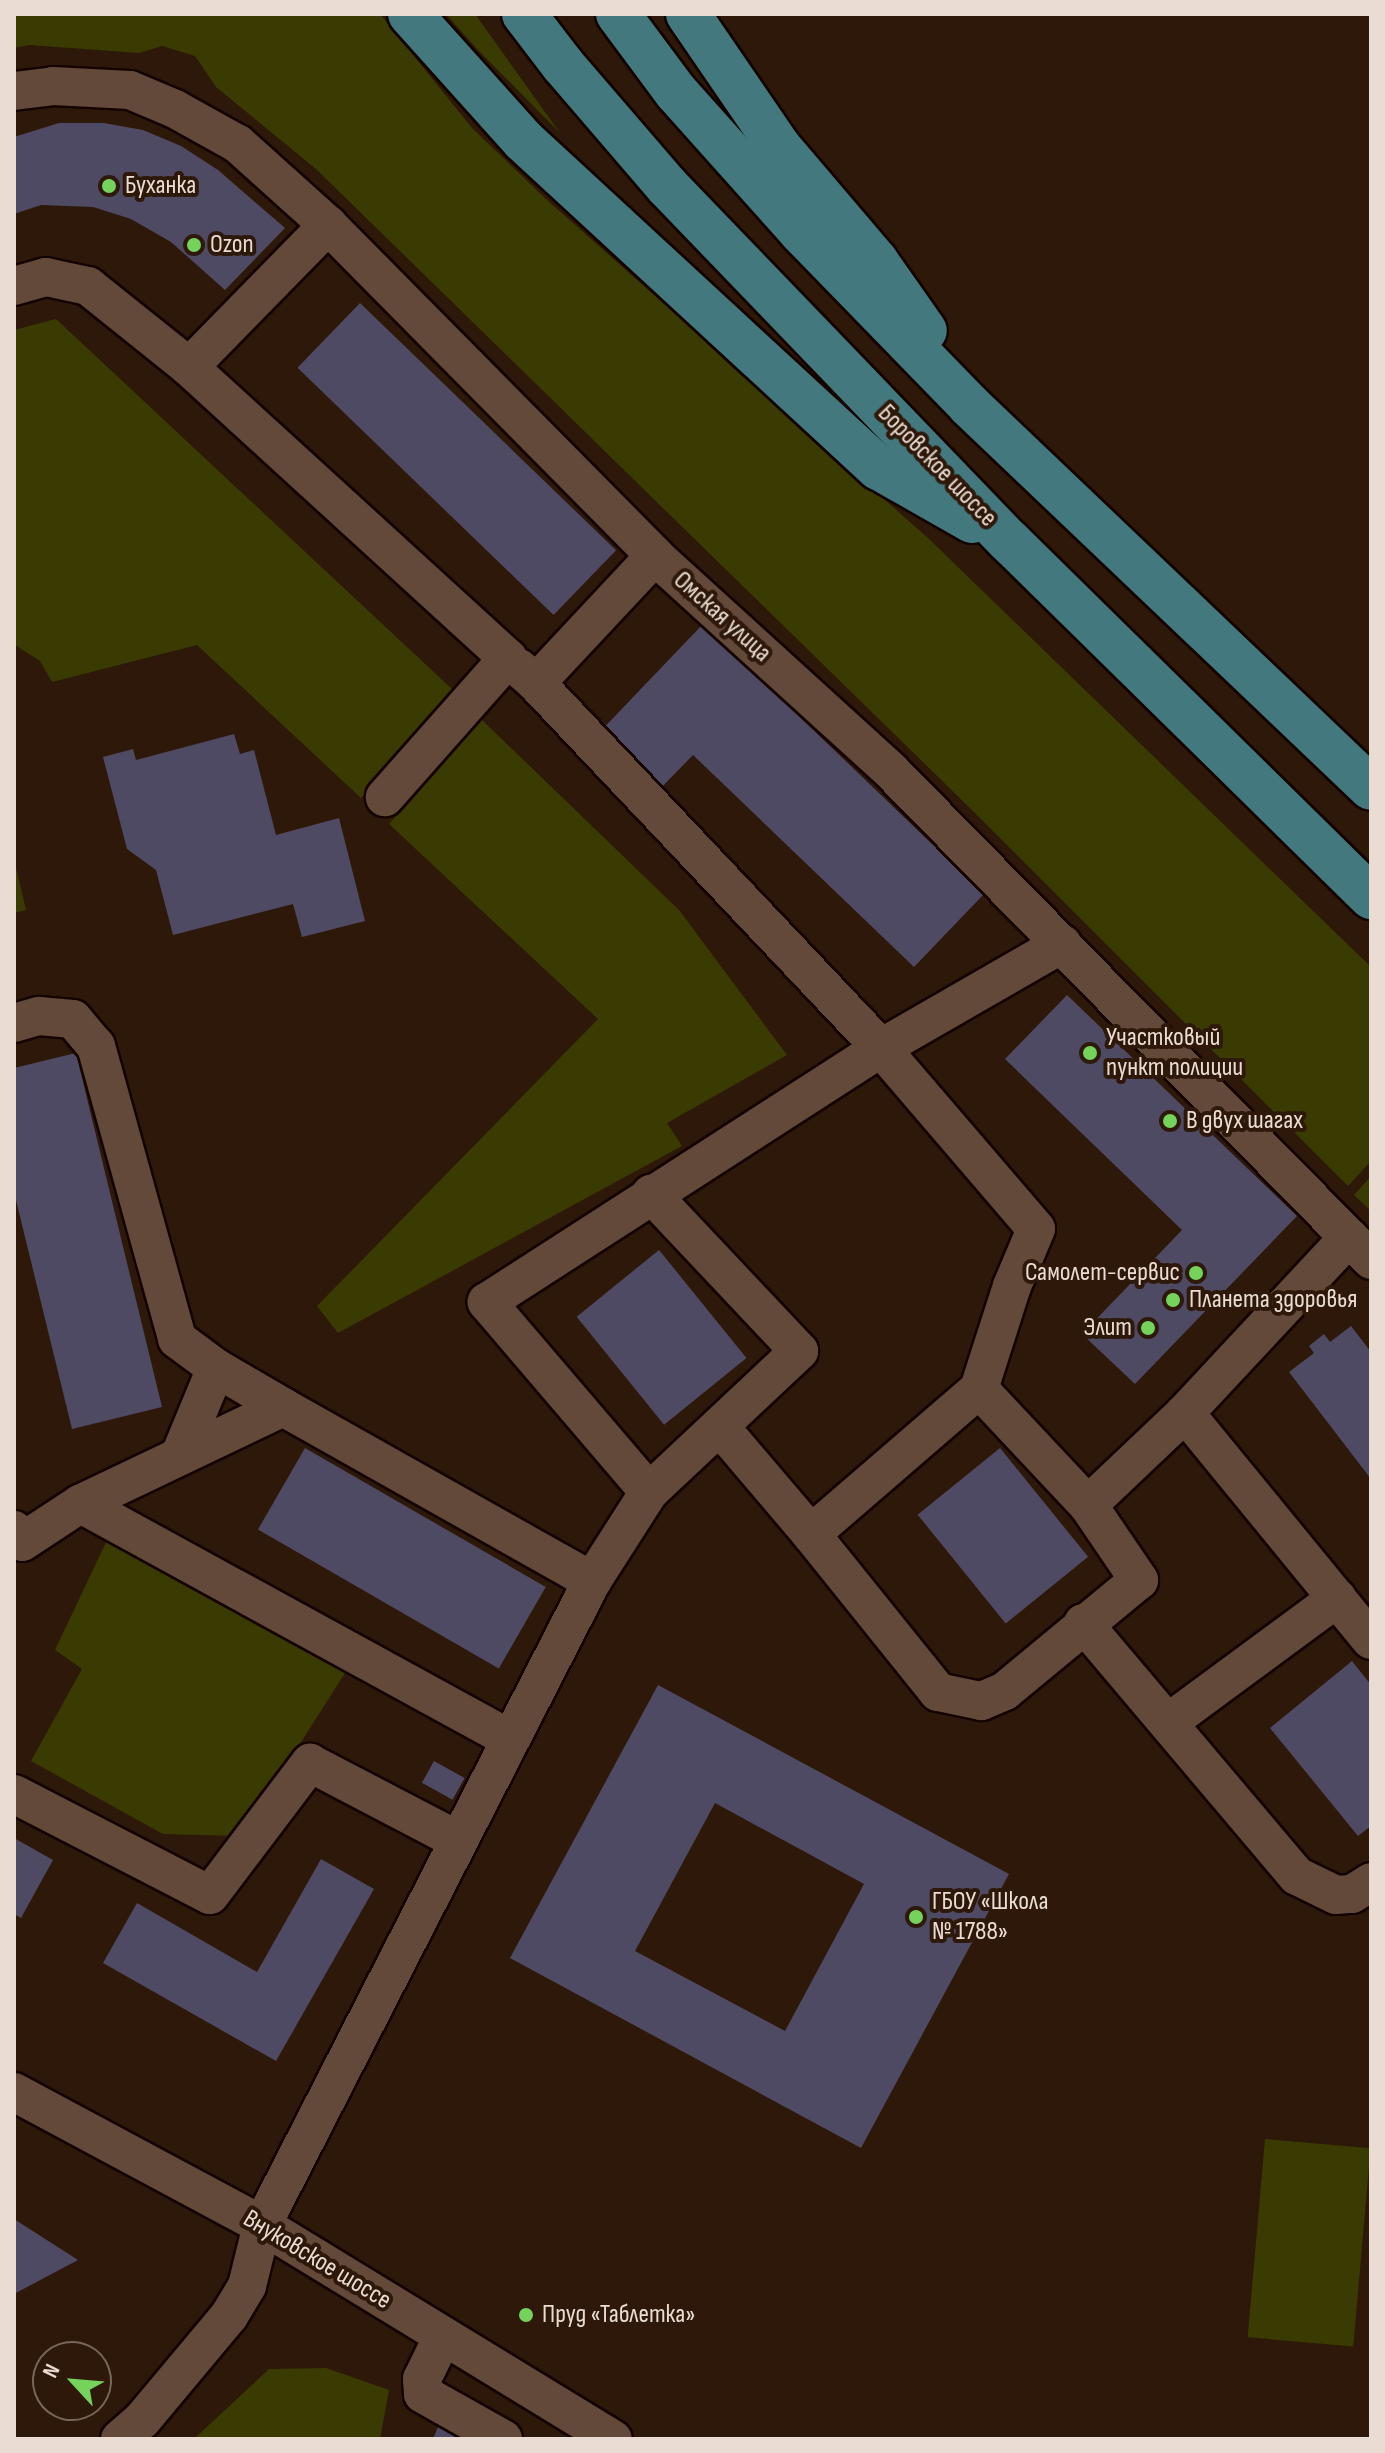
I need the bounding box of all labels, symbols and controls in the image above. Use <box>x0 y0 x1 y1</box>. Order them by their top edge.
place label: Буханка <box>125 170 196 202</box>
marker: Буханка <box>100 177 118 195</box>
place label: Ozon <box>210 229 254 261</box>
marker: Ozon <box>185 236 203 254</box>
street label: Боровское шоссе <box>871 398 1003 534</box>
street label: Омская улица <box>667 565 777 669</box>
place label: Участковый пункт полиции <box>1106 1022 1243 1084</box>
marker: Участковый пункт полиции <box>1081 1044 1099 1062</box>
place label: В двух шагах <box>1186 1105 1303 1137</box>
marker: В двух шагах <box>1161 1112 1179 1130</box>
place label: Самолет-сервис <box>1025 1257 1180 1289</box>
marker: Самолет-сервис <box>1187 1264 1205 1282</box>
place label: Планета здоровья <box>1189 1284 1357 1316</box>
marker: Планета здоровья <box>1164 1291 1182 1309</box>
place label: Элит <box>1083 1312 1132 1344</box>
marker: Элит <box>1139 1319 1157 1337</box>
place label: ГБОУ «Школа № 1788» <box>932 1886 1048 1948</box>
marker: ГБОУ «Школа № 1788» <box>907 1908 925 1926</box>
street label: Внуковское шоссе <box>237 2204 397 2316</box>
place label: Пруд «Таблетка» <box>542 2299 696 2331</box>
marker: Пруд «Таблетка» <box>517 2306 535 2324</box>
north arrow <box>32 2341 112 2421</box>
text: N <box>37 2360 66 2382</box>

